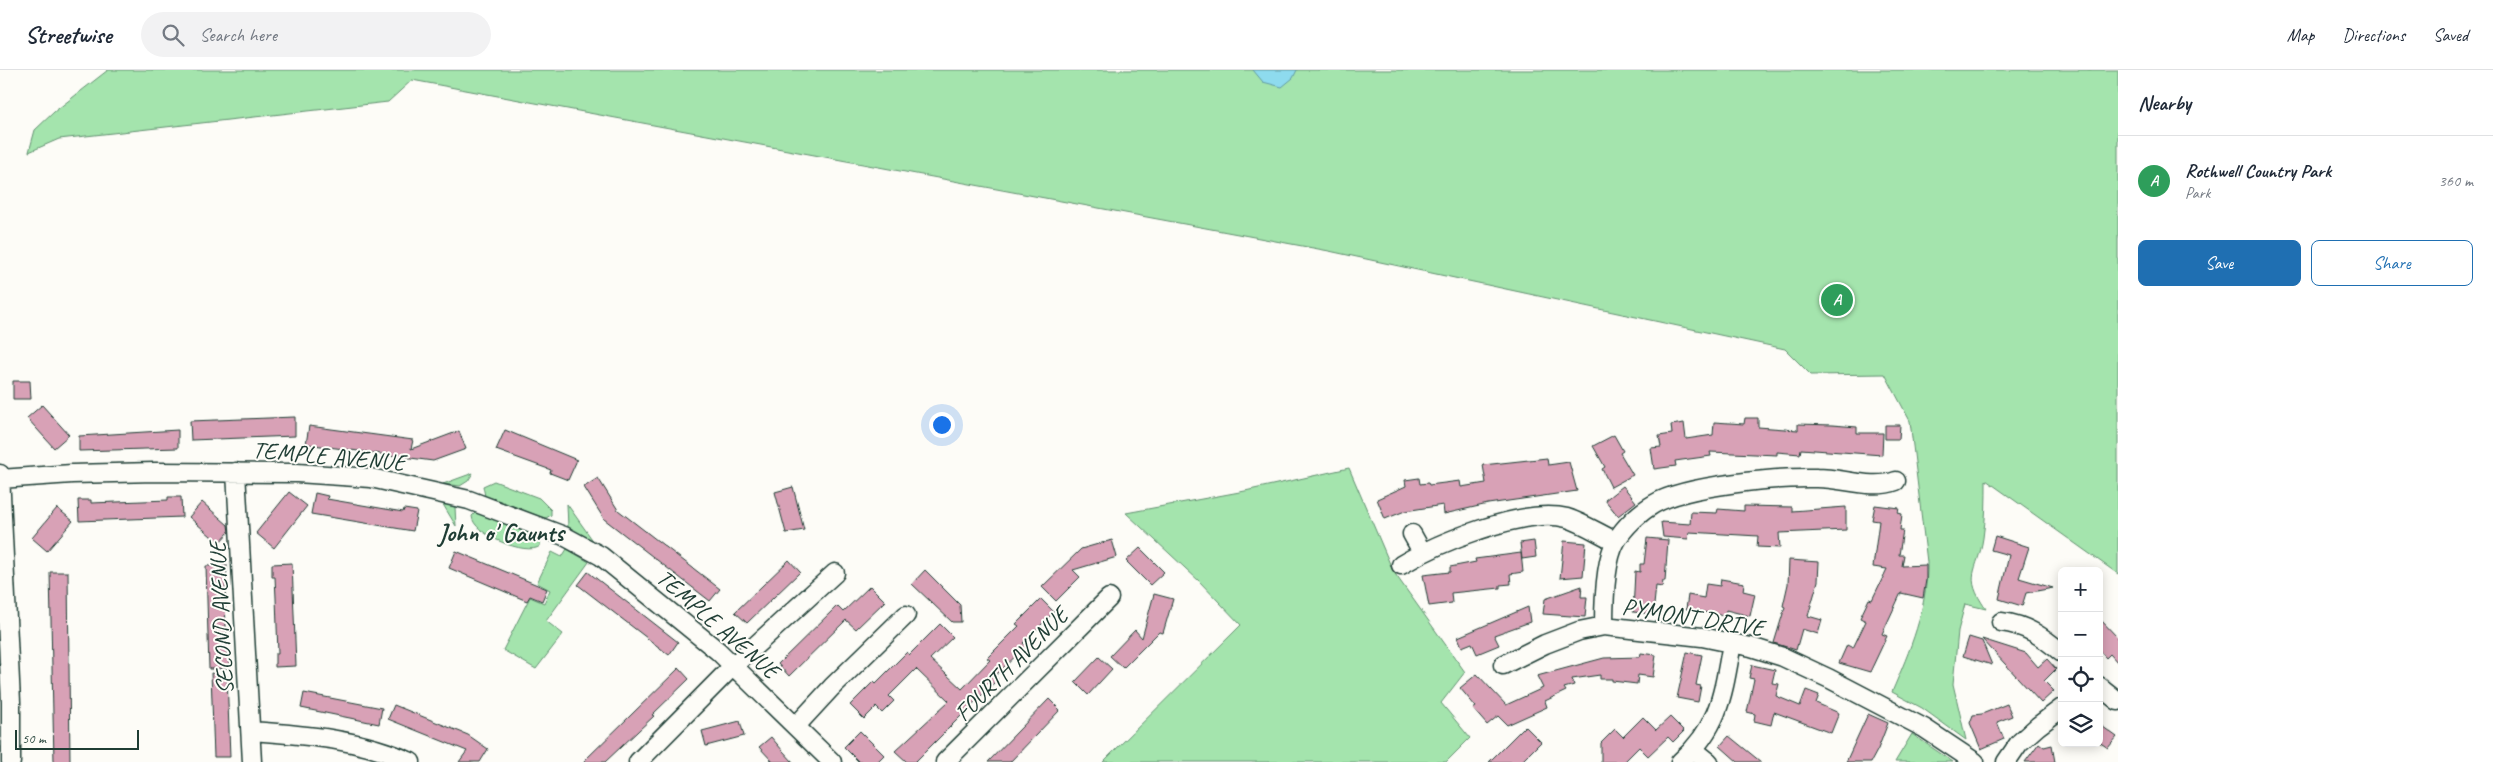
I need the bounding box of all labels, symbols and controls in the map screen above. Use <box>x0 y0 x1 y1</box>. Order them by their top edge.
search box <box>141 12 491 57</box>
text: Streetwise <box>25 20 111 50</box>
icon: search <box>159 21 187 49</box>
text: Search here <box>199 23 277 47</box>
text: Map <box>2287 24 2314 46</box>
text: Directions <box>2342 24 2405 46</box>
text: Saved <box>2433 24 2468 46</box>
text: Nearby <box>2138 90 2191 116</box>
text: Rothwell Country Park <box>2185 159 2331 183</box>
text: A <box>2150 171 2158 191</box>
text: 360 m <box>2439 171 2473 191</box>
text: Park <box>2185 183 2210 203</box>
button: Save <box>2138 240 2301 286</box>
button: Share <box>2311 240 2473 286</box>
pin: A <box>1821 281 1853 319</box>
your location <box>929 412 955 438</box>
street label: TEMPLE AVENUE <box>252 434 409 478</box>
district label: John o' Gaunts <box>436 517 566 549</box>
street label: SECOND AVENUE <box>202 538 240 695</box>
street label: TEMPLE AVENUE <box>650 563 788 687</box>
map controls <box>2058 567 2103 747</box>
button: + <box>2058 567 2103 612</box>
street label: PYMONT DRIVE <box>1620 591 1769 643</box>
street label: FOURTH AVENUE <box>948 599 1076 727</box>
button: − <box>2058 612 2103 657</box>
button: locate <box>2058 657 2103 702</box>
button: layers <box>2058 702 2103 747</box>
scale bar <box>15 727 139 750</box>
text: 50 m <box>22 730 46 747</box>

